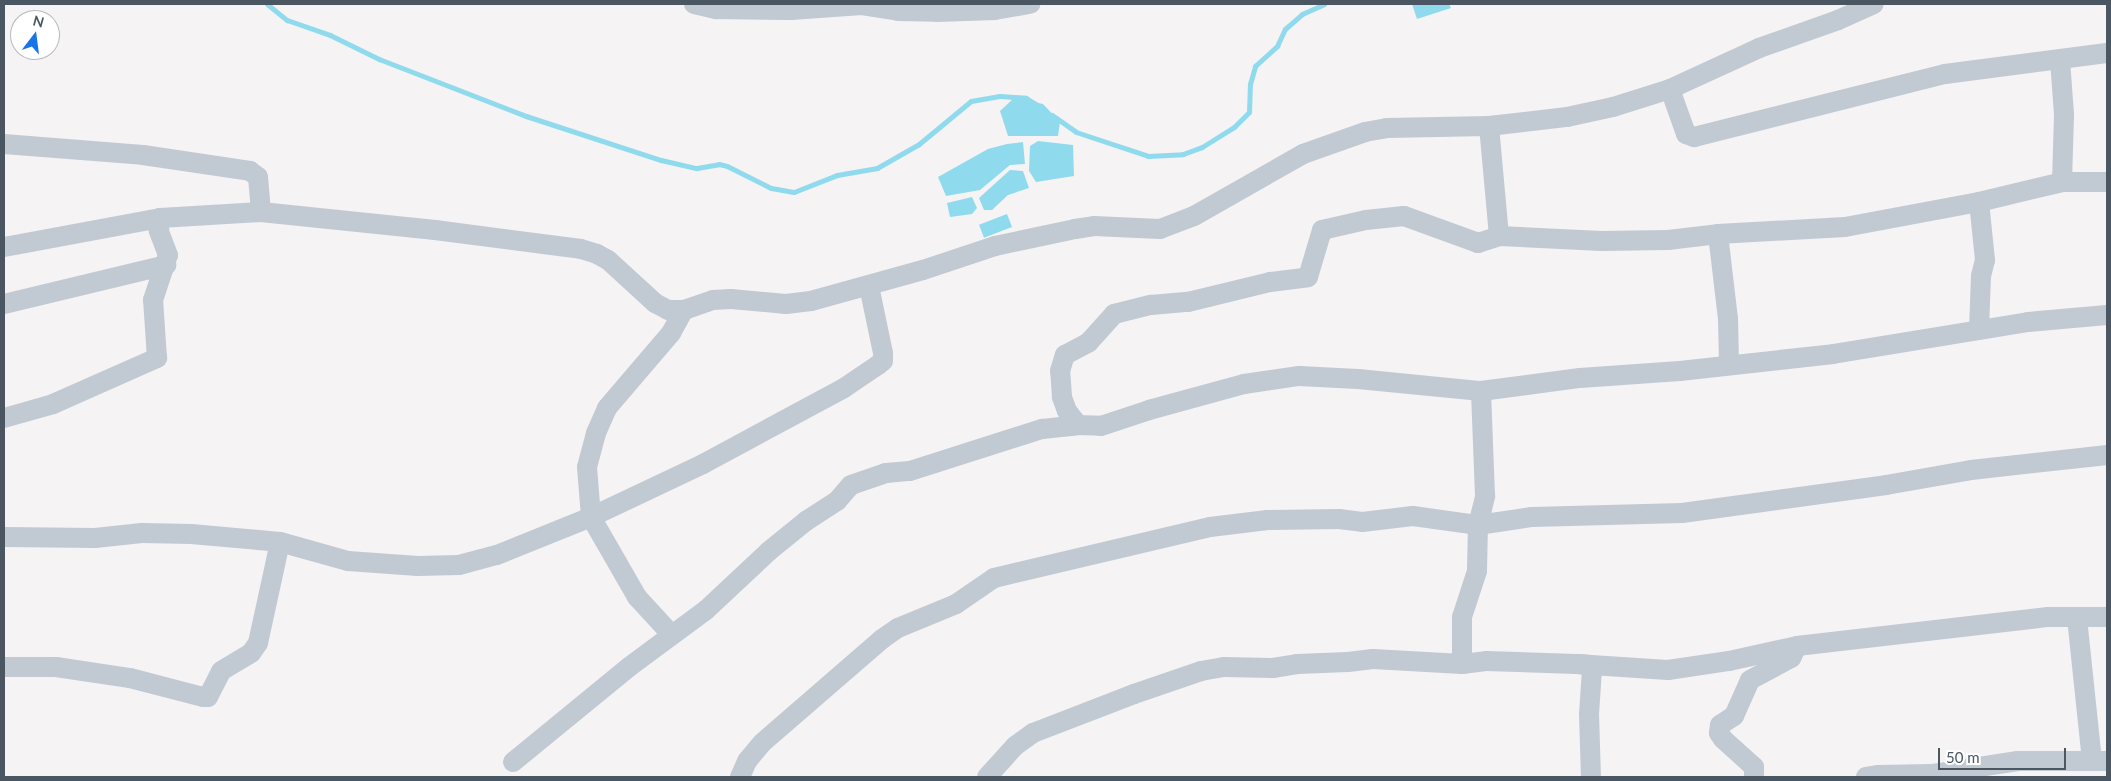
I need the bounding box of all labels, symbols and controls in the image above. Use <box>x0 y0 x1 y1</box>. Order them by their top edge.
north arrow <box>10 10 60 60</box>
text: N <box>31 11 46 31</box>
scale bar <box>1941 738 2068 770</box>
text: 50 m <box>1946 748 1980 766</box>

